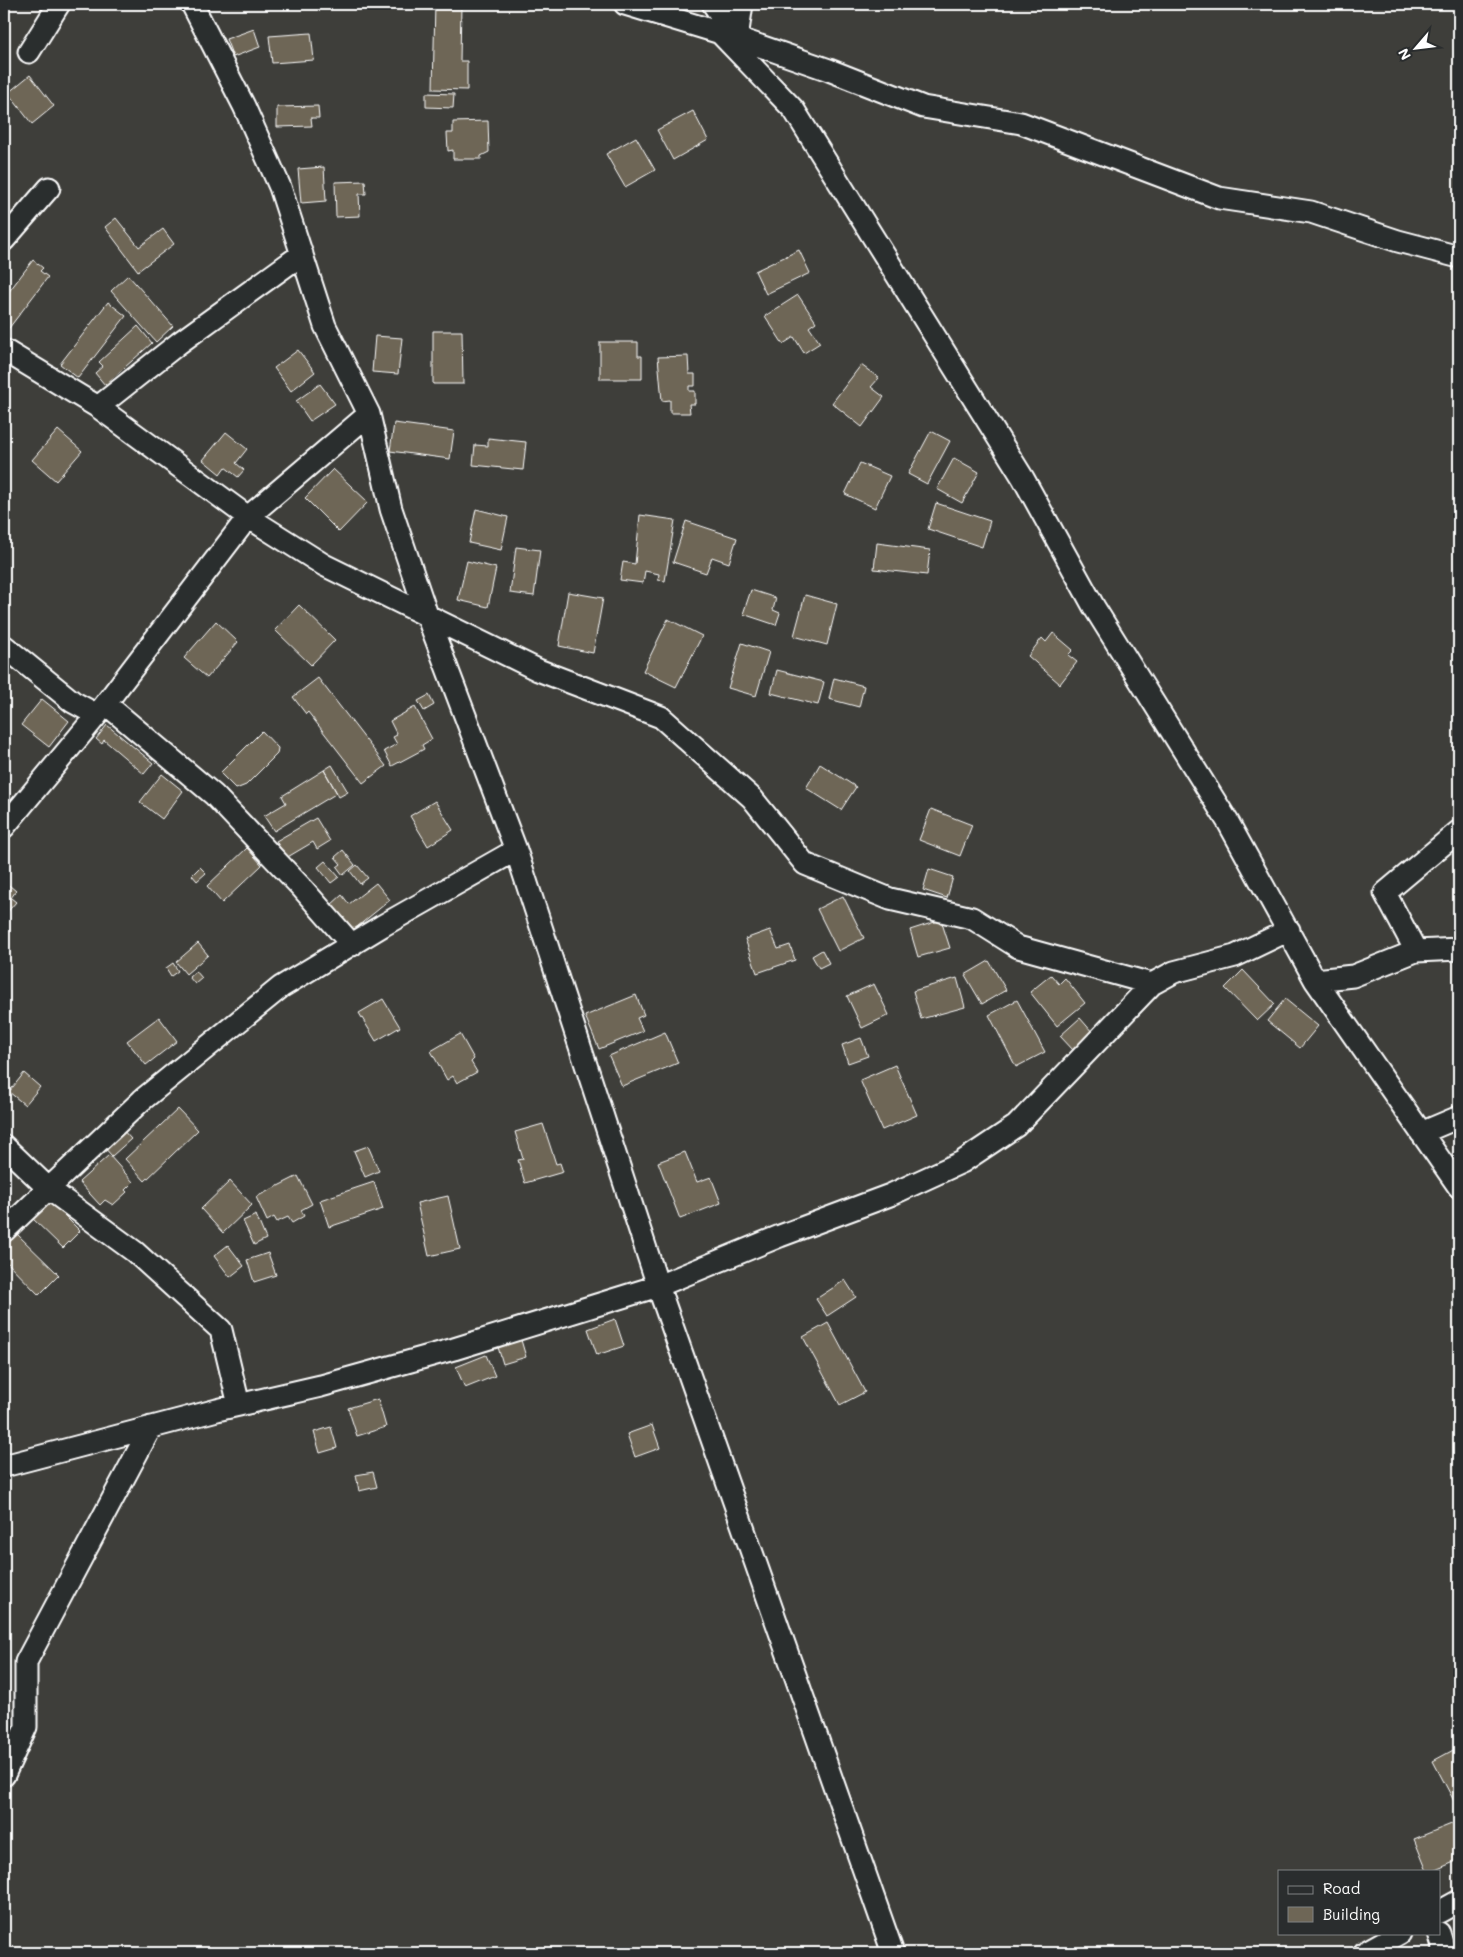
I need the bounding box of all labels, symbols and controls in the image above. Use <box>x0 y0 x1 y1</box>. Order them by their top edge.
north arrow <box>1390 22 1440 72</box>
text: N <box>1393 45 1415 63</box>
legend <box>1278 1870 1440 1934</box>
text: Road <box>1323 1878 1360 1898</box>
text: Building <box>1323 1904 1380 1924</box>

